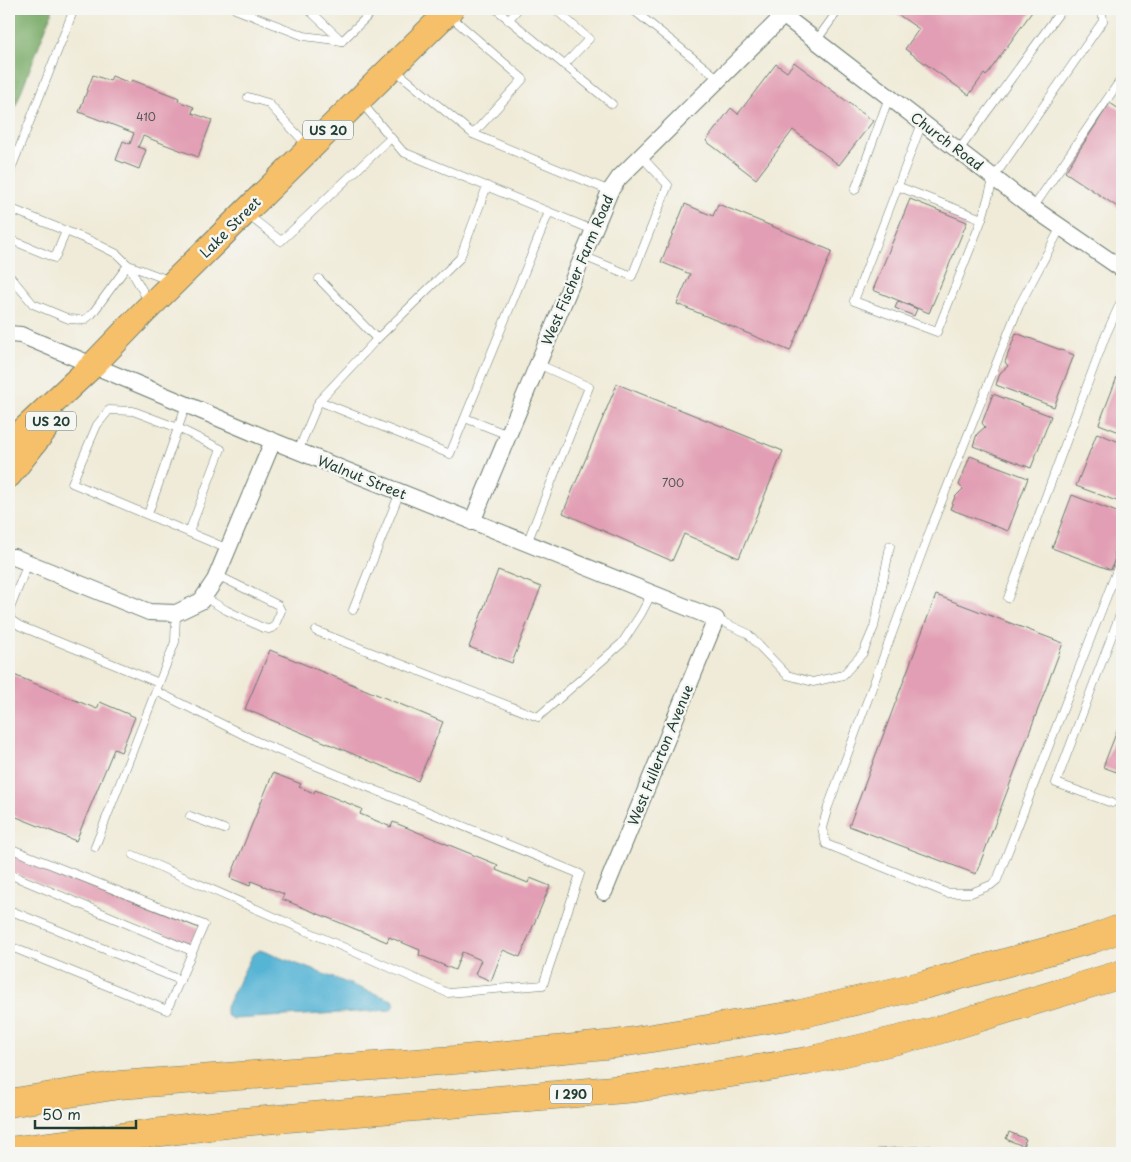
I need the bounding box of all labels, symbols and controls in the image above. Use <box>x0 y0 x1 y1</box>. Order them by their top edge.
street label: Church Road <box>906 107 988 175</box>
house number: 410 <box>136 108 156 125</box>
road number: US 20 <box>303 120 353 140</box>
street label: Lake Street <box>195 191 266 262</box>
street label: West Fischer Farm Road <box>536 191 618 349</box>
road number: US 20 <box>26 412 76 431</box>
street label: Walnut Street <box>314 450 410 505</box>
house number: 700 <box>662 474 684 491</box>
street label: West Fullerton Avenue <box>622 681 698 829</box>
road number: I 290 <box>550 1084 592 1104</box>
scale bar <box>35 1097 136 1129</box>
text: 50 m <box>42 1102 81 1125</box>

